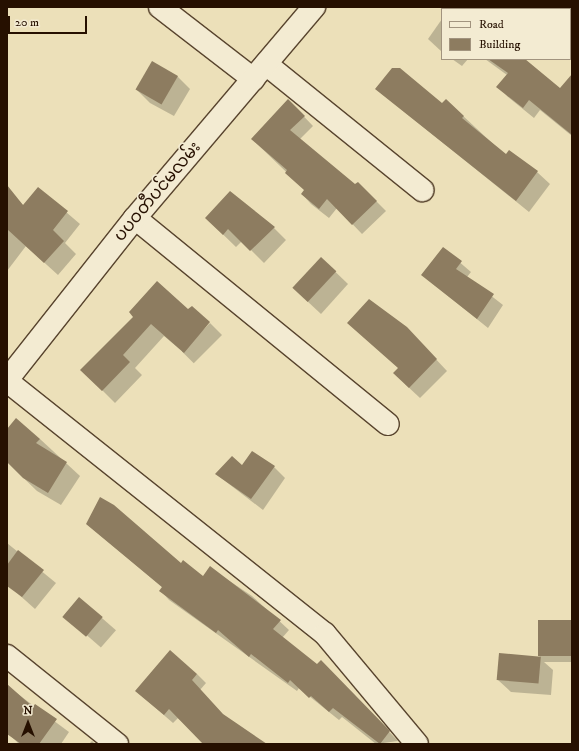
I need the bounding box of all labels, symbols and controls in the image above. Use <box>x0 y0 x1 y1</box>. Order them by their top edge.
scale bar <box>10 8 89 34</box>
legend <box>441 8 571 60</box>
text: 20 m <box>15 15 39 30</box>
text: Road <box>479 17 504 32</box>
text: Building <box>479 37 520 52</box>
street label: ပပဝတီပင်မလမ်း <box>110 138 206 246</box>
north arrow <box>8 703 48 743</box>
text: N <box>23 704 33 718</box>

